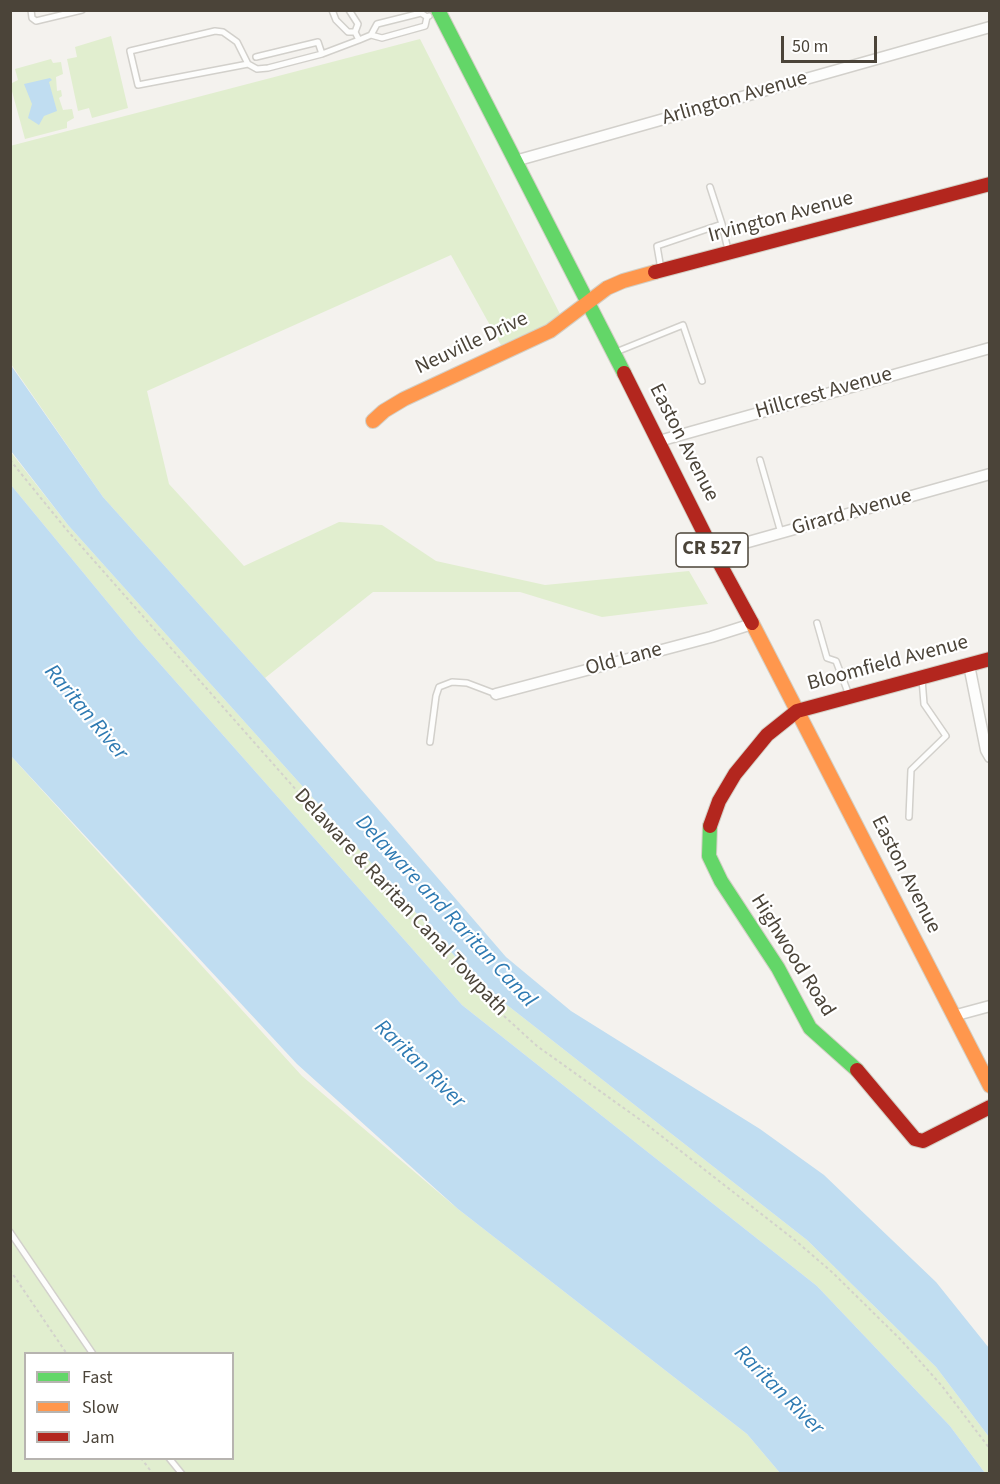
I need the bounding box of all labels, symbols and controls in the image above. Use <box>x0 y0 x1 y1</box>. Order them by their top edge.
scale bar <box>784 24 880 62</box>
text: 50 m <box>792 34 828 59</box>
street label: Arlington Avenue <box>659 66 811 132</box>
street label: Irvington Avenue <box>706 187 856 249</box>
street label: Neuville Drive <box>412 307 532 381</box>
street label: Hillcrest Avenue <box>753 362 895 426</box>
street label: Easton Avenue <box>643 380 723 506</box>
street label: Girard Avenue <box>789 484 915 542</box>
road number: CR 527 <box>676 533 748 567</box>
street label: Bloomfield Avenue <box>805 630 971 698</box>
street label: Old Lane <box>583 638 665 682</box>
water label: Raritan River <box>37 660 133 766</box>
street label: Delaware & Raritan Canal Towpath <box>288 784 512 1022</box>
water label: Delaware and Raritan Canal <box>349 810 541 1014</box>
street label: Easton Avenue <box>865 812 945 938</box>
street label: Highwood Road <box>744 890 840 1022</box>
water label: Raritan River <box>368 1015 470 1115</box>
water label: Raritan River <box>728 1341 828 1441</box>
legend <box>24 1352 234 1460</box>
text: Fast <box>82 1365 113 1390</box>
text: Slow <box>82 1395 119 1420</box>
text: Jam <box>82 1425 115 1450</box>

